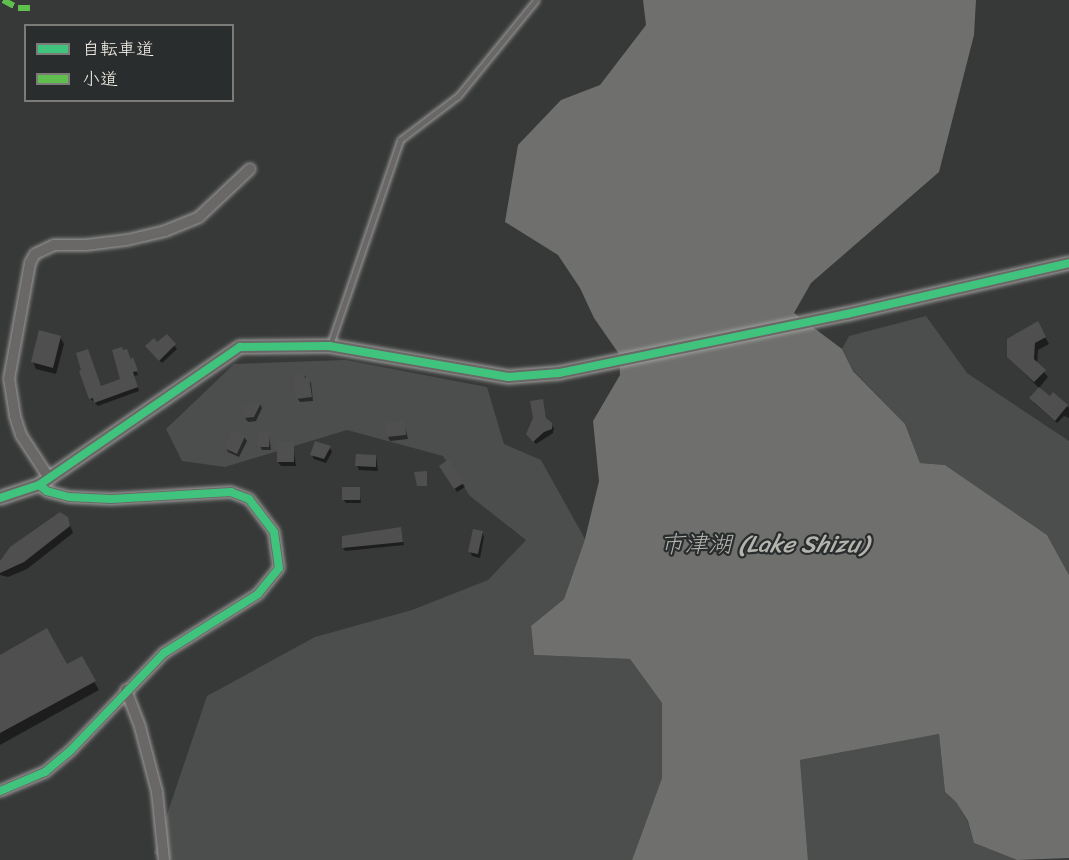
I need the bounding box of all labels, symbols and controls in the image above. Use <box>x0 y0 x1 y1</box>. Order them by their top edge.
legend <box>24 24 234 102</box>
text: 自転車道 <box>82 33 154 65</box>
text: 小道 <box>82 63 118 95</box>
water label: 市津湖 (Lake Shizu) <box>660 531 868 559</box>

